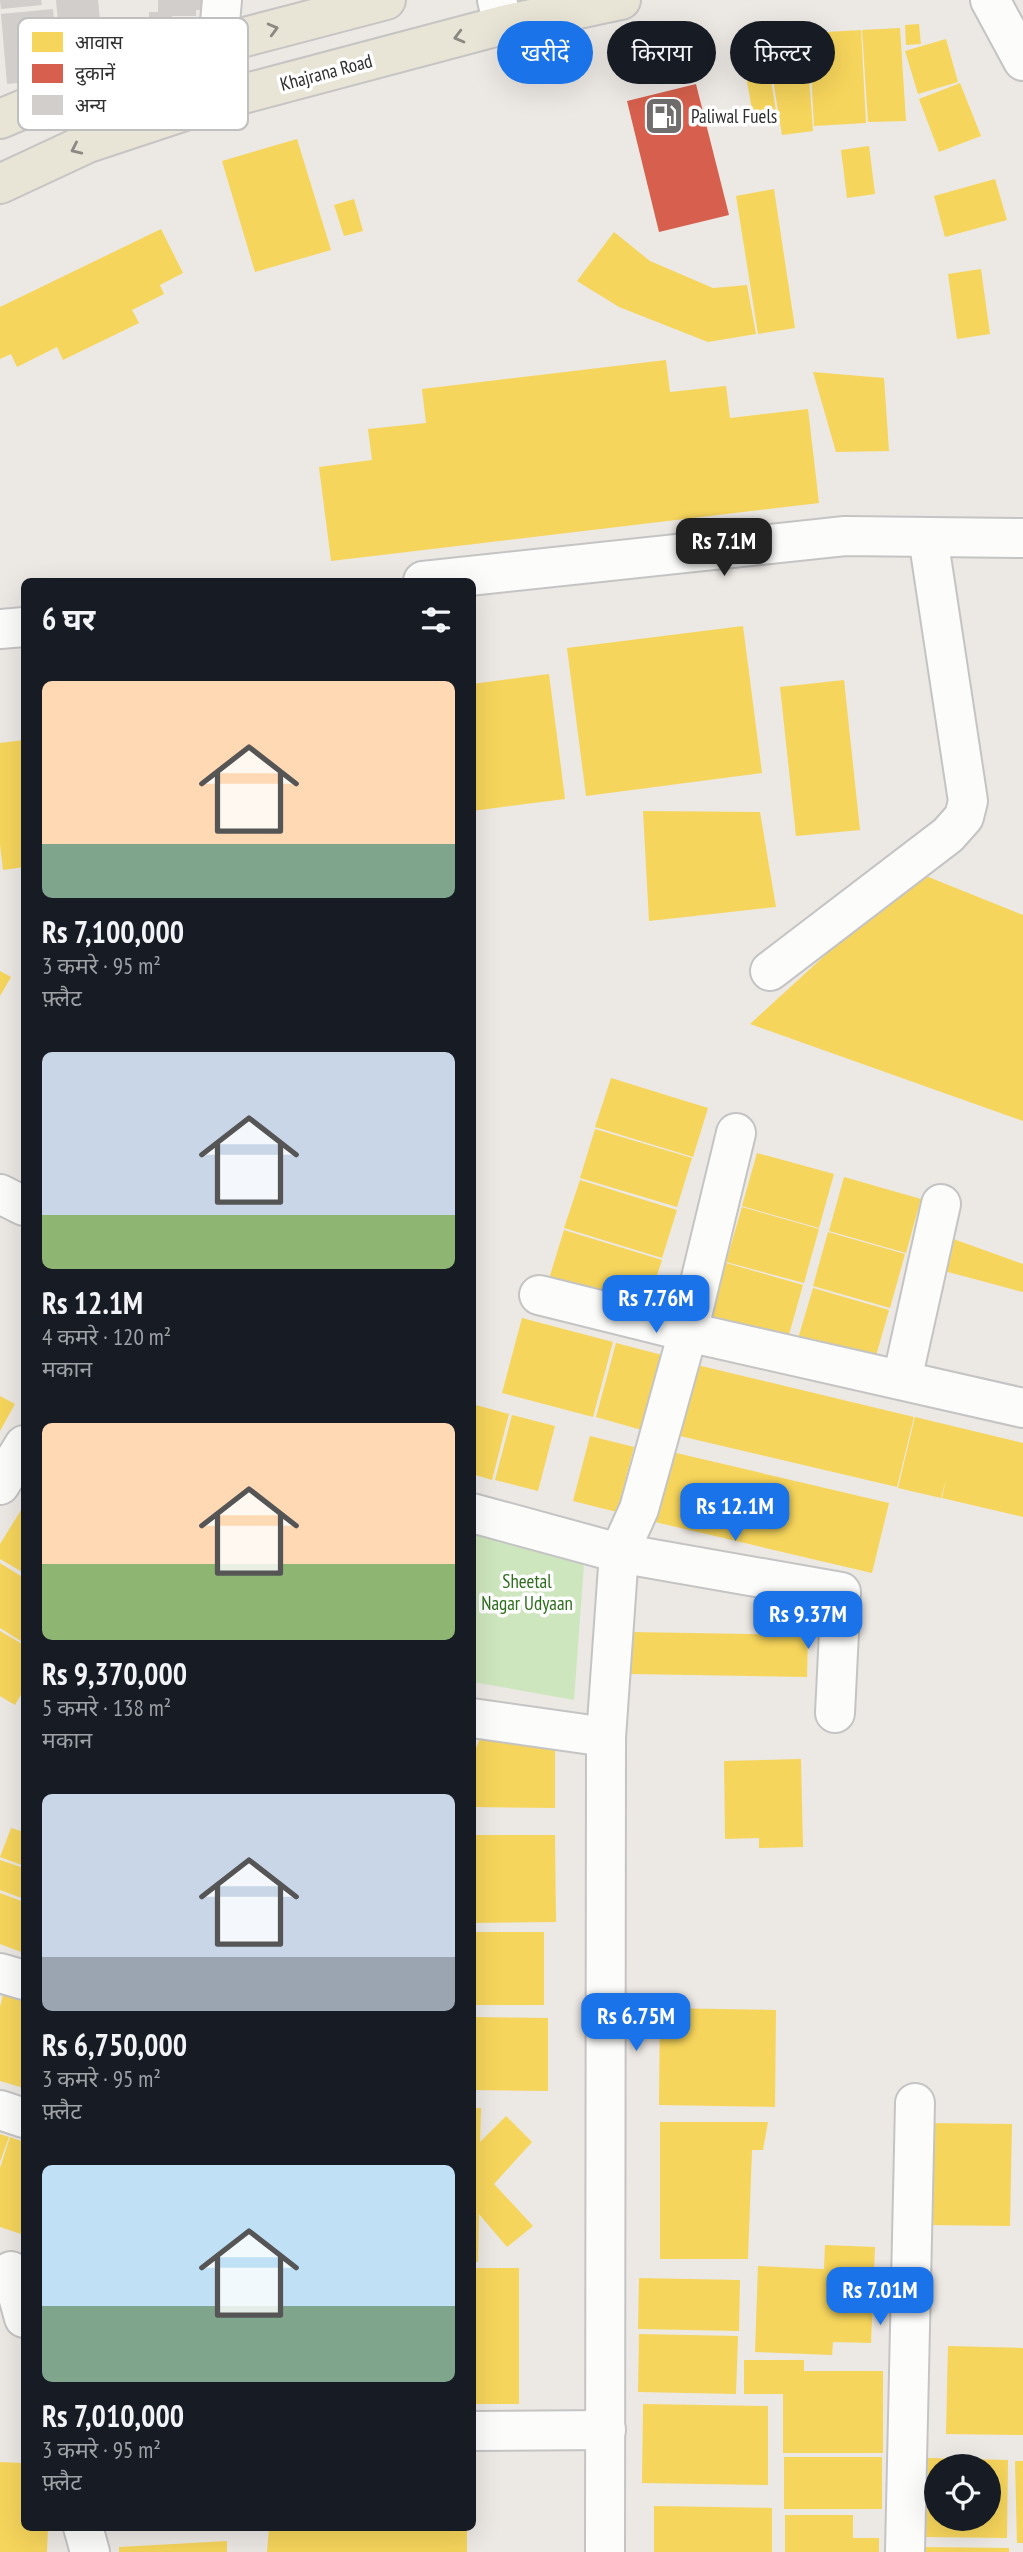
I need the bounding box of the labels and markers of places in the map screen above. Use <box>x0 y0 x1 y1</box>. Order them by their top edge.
fuel station icon: Paliwal Fuels <box>643 95 685 137</box>
place label: Paliwal Fuels <box>691 104 777 128</box>
pin: Rs 7.1M <box>659 518 789 578</box>
pin: Rs 7.76M <box>584 1276 728 1335</box>
pin: Rs 12.1M <box>663 1484 807 1543</box>
pin: Rs 9.37M <box>736 1592 880 1651</box>
pin: Rs 6.75M <box>564 1994 708 2053</box>
pin: Rs 7.01M <box>808 2268 952 2327</box>

